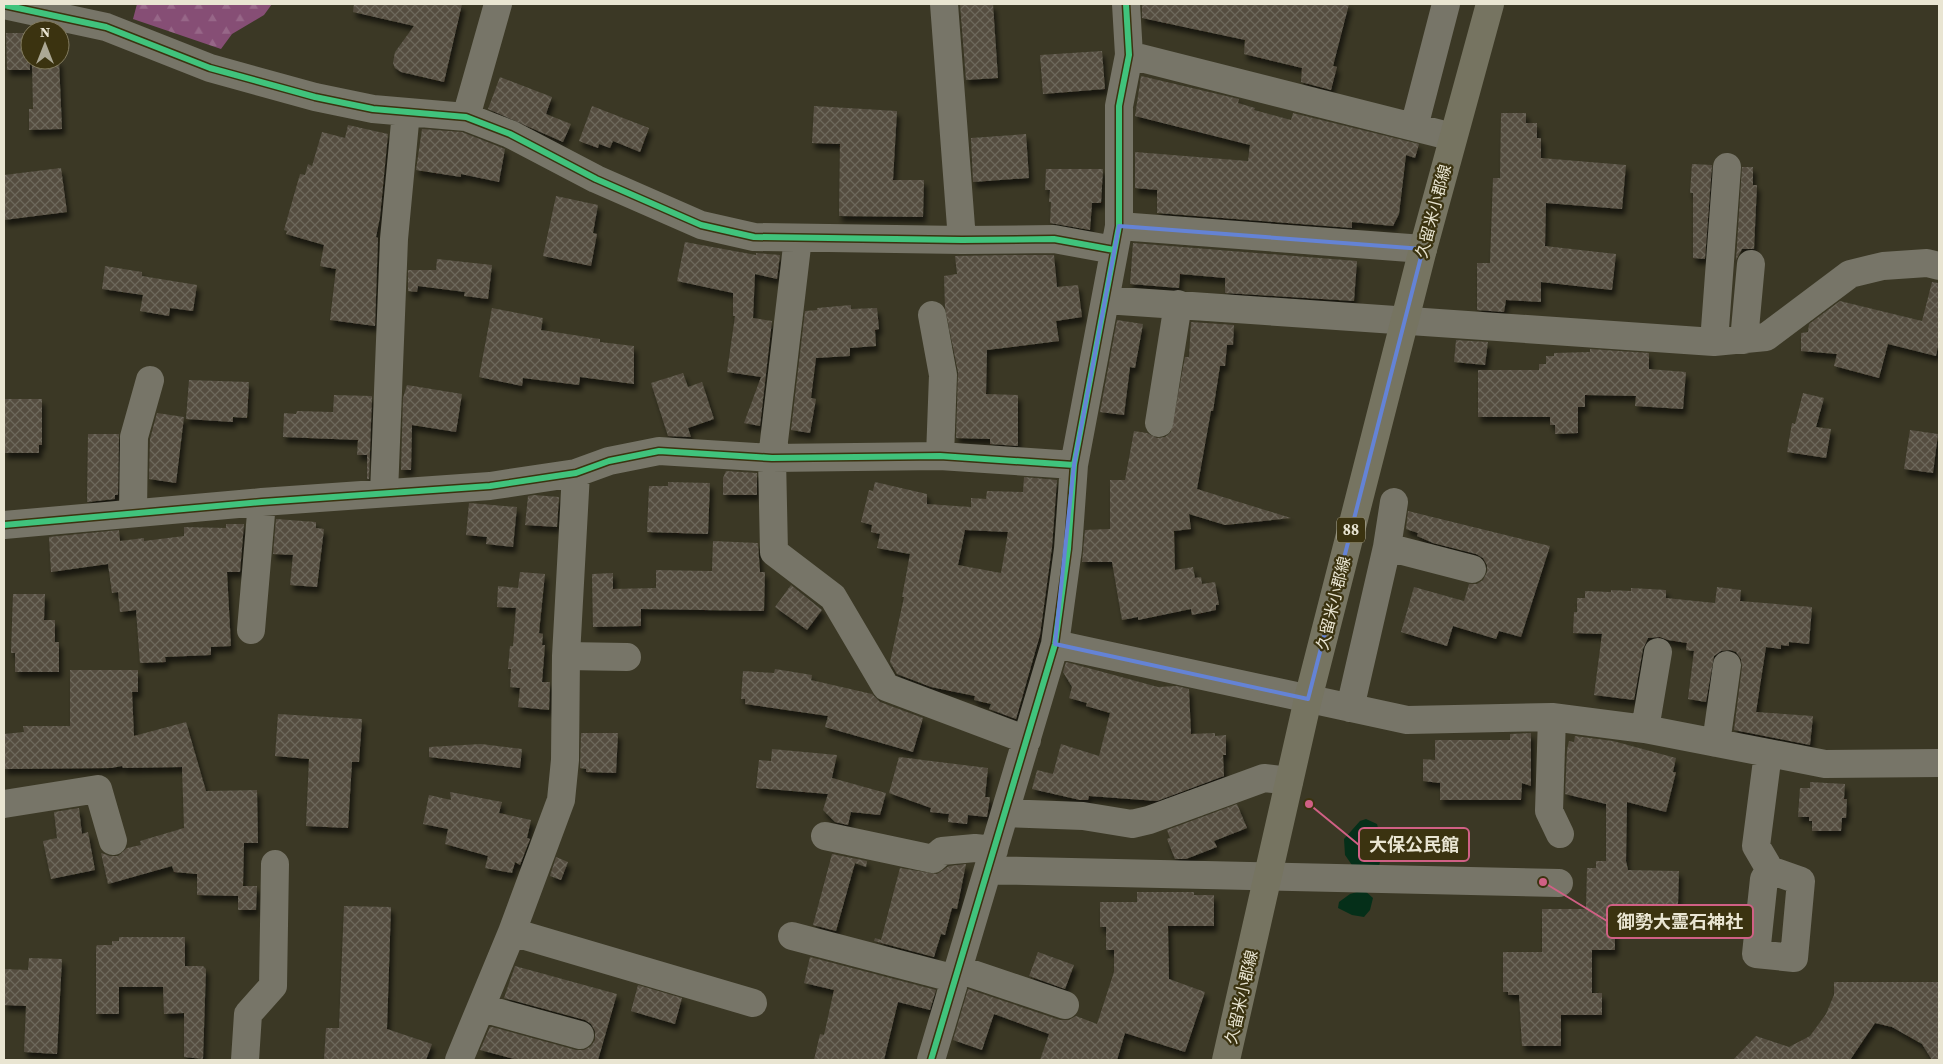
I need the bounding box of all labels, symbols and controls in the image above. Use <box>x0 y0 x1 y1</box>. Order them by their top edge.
north arrow <box>20 20 70 70</box>
text: N <box>40 22 50 42</box>
street label: 久留米小郡線 <box>1410 162 1456 260</box>
road number: 88 <box>1337 518 1365 542</box>
street label: 久留米小郡線 <box>1311 554 1355 652</box>
callout: 大保公民館 <box>1359 828 1469 861</box>
text: 大保公民館 <box>1369 832 1459 857</box>
callout: 御勢大霊石神社 <box>1607 905 1753 938</box>
text: 御勢大霊石神社 <box>1616 909 1743 934</box>
street label: 久留米小郡線 <box>1219 948 1263 1046</box>

